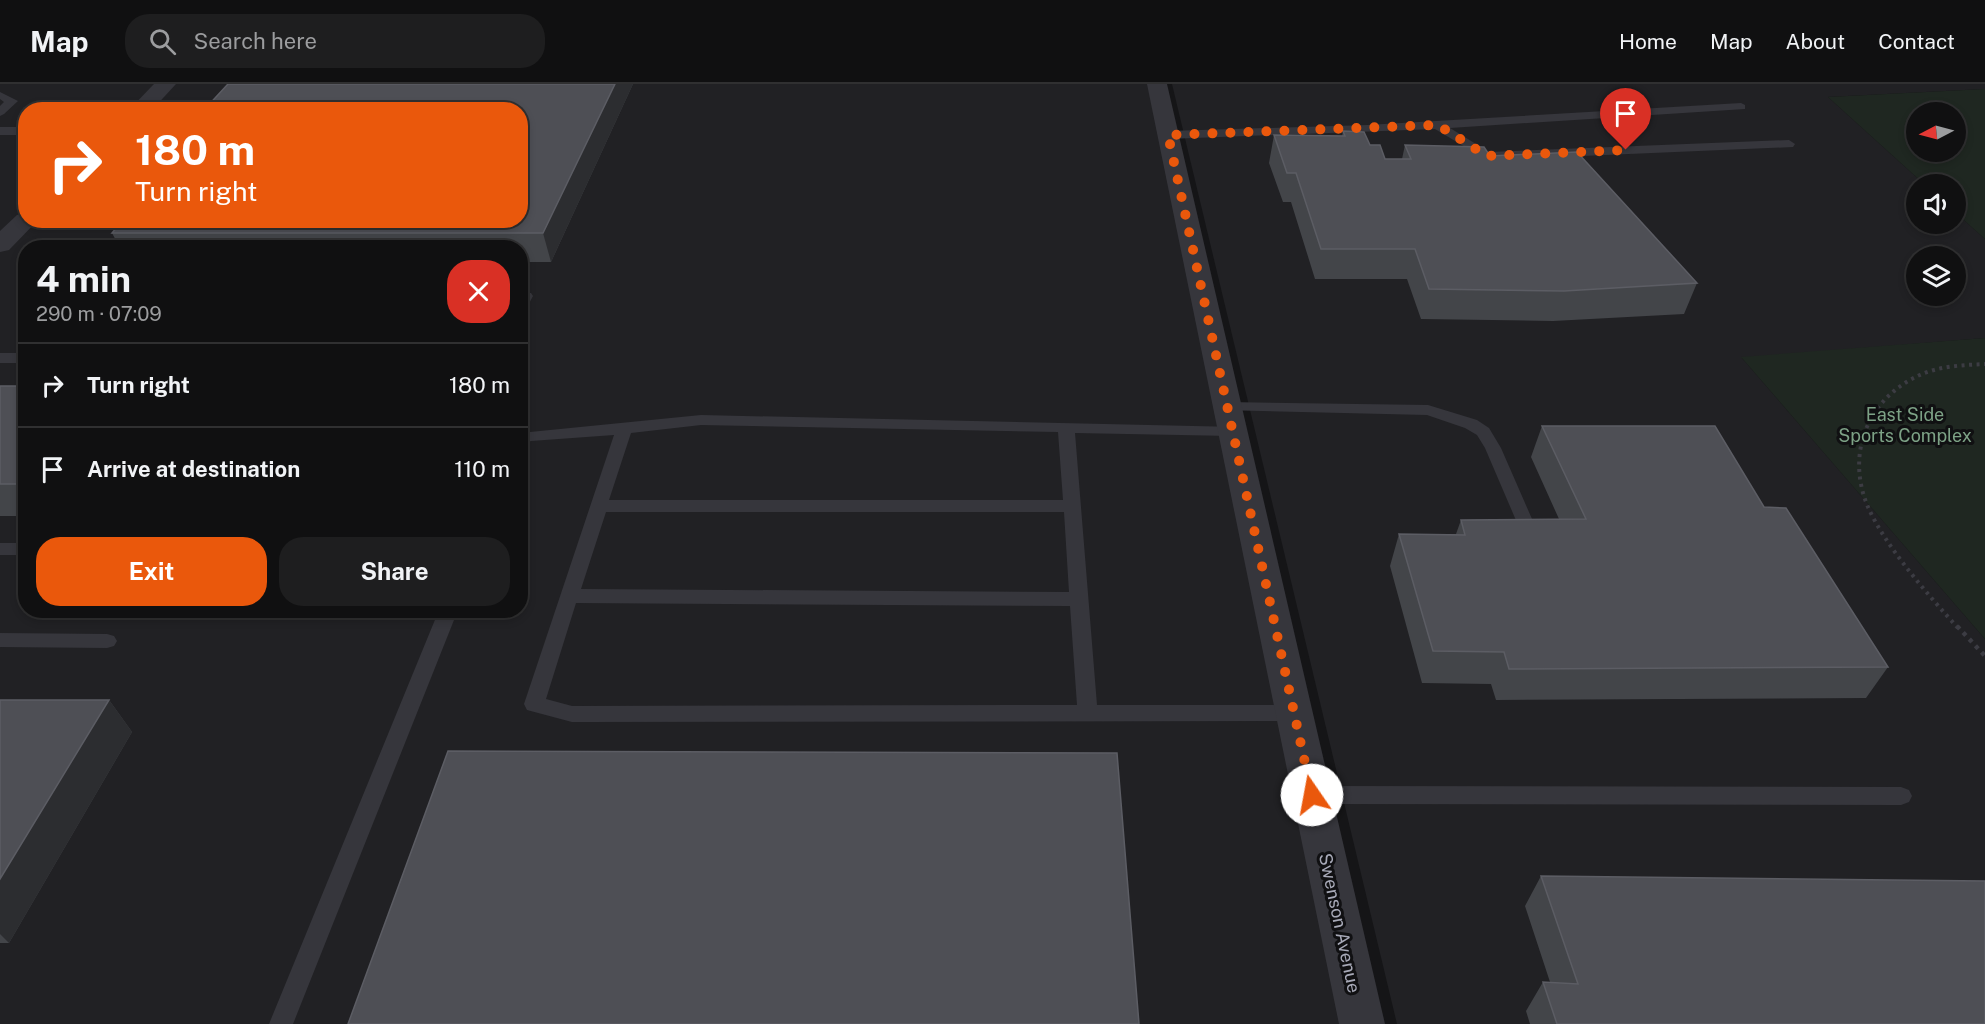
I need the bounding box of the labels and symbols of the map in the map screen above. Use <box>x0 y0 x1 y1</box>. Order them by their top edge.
pin <box>1600 88 1651 150</box>
north arrow <box>1906 102 1966 162</box>
park label: East Side Sports Complex <box>1838 404 1972 446</box>
position arrow <box>1280 763 1344 827</box>
street label: Swenson Avenue <box>1315 851 1365 995</box>

